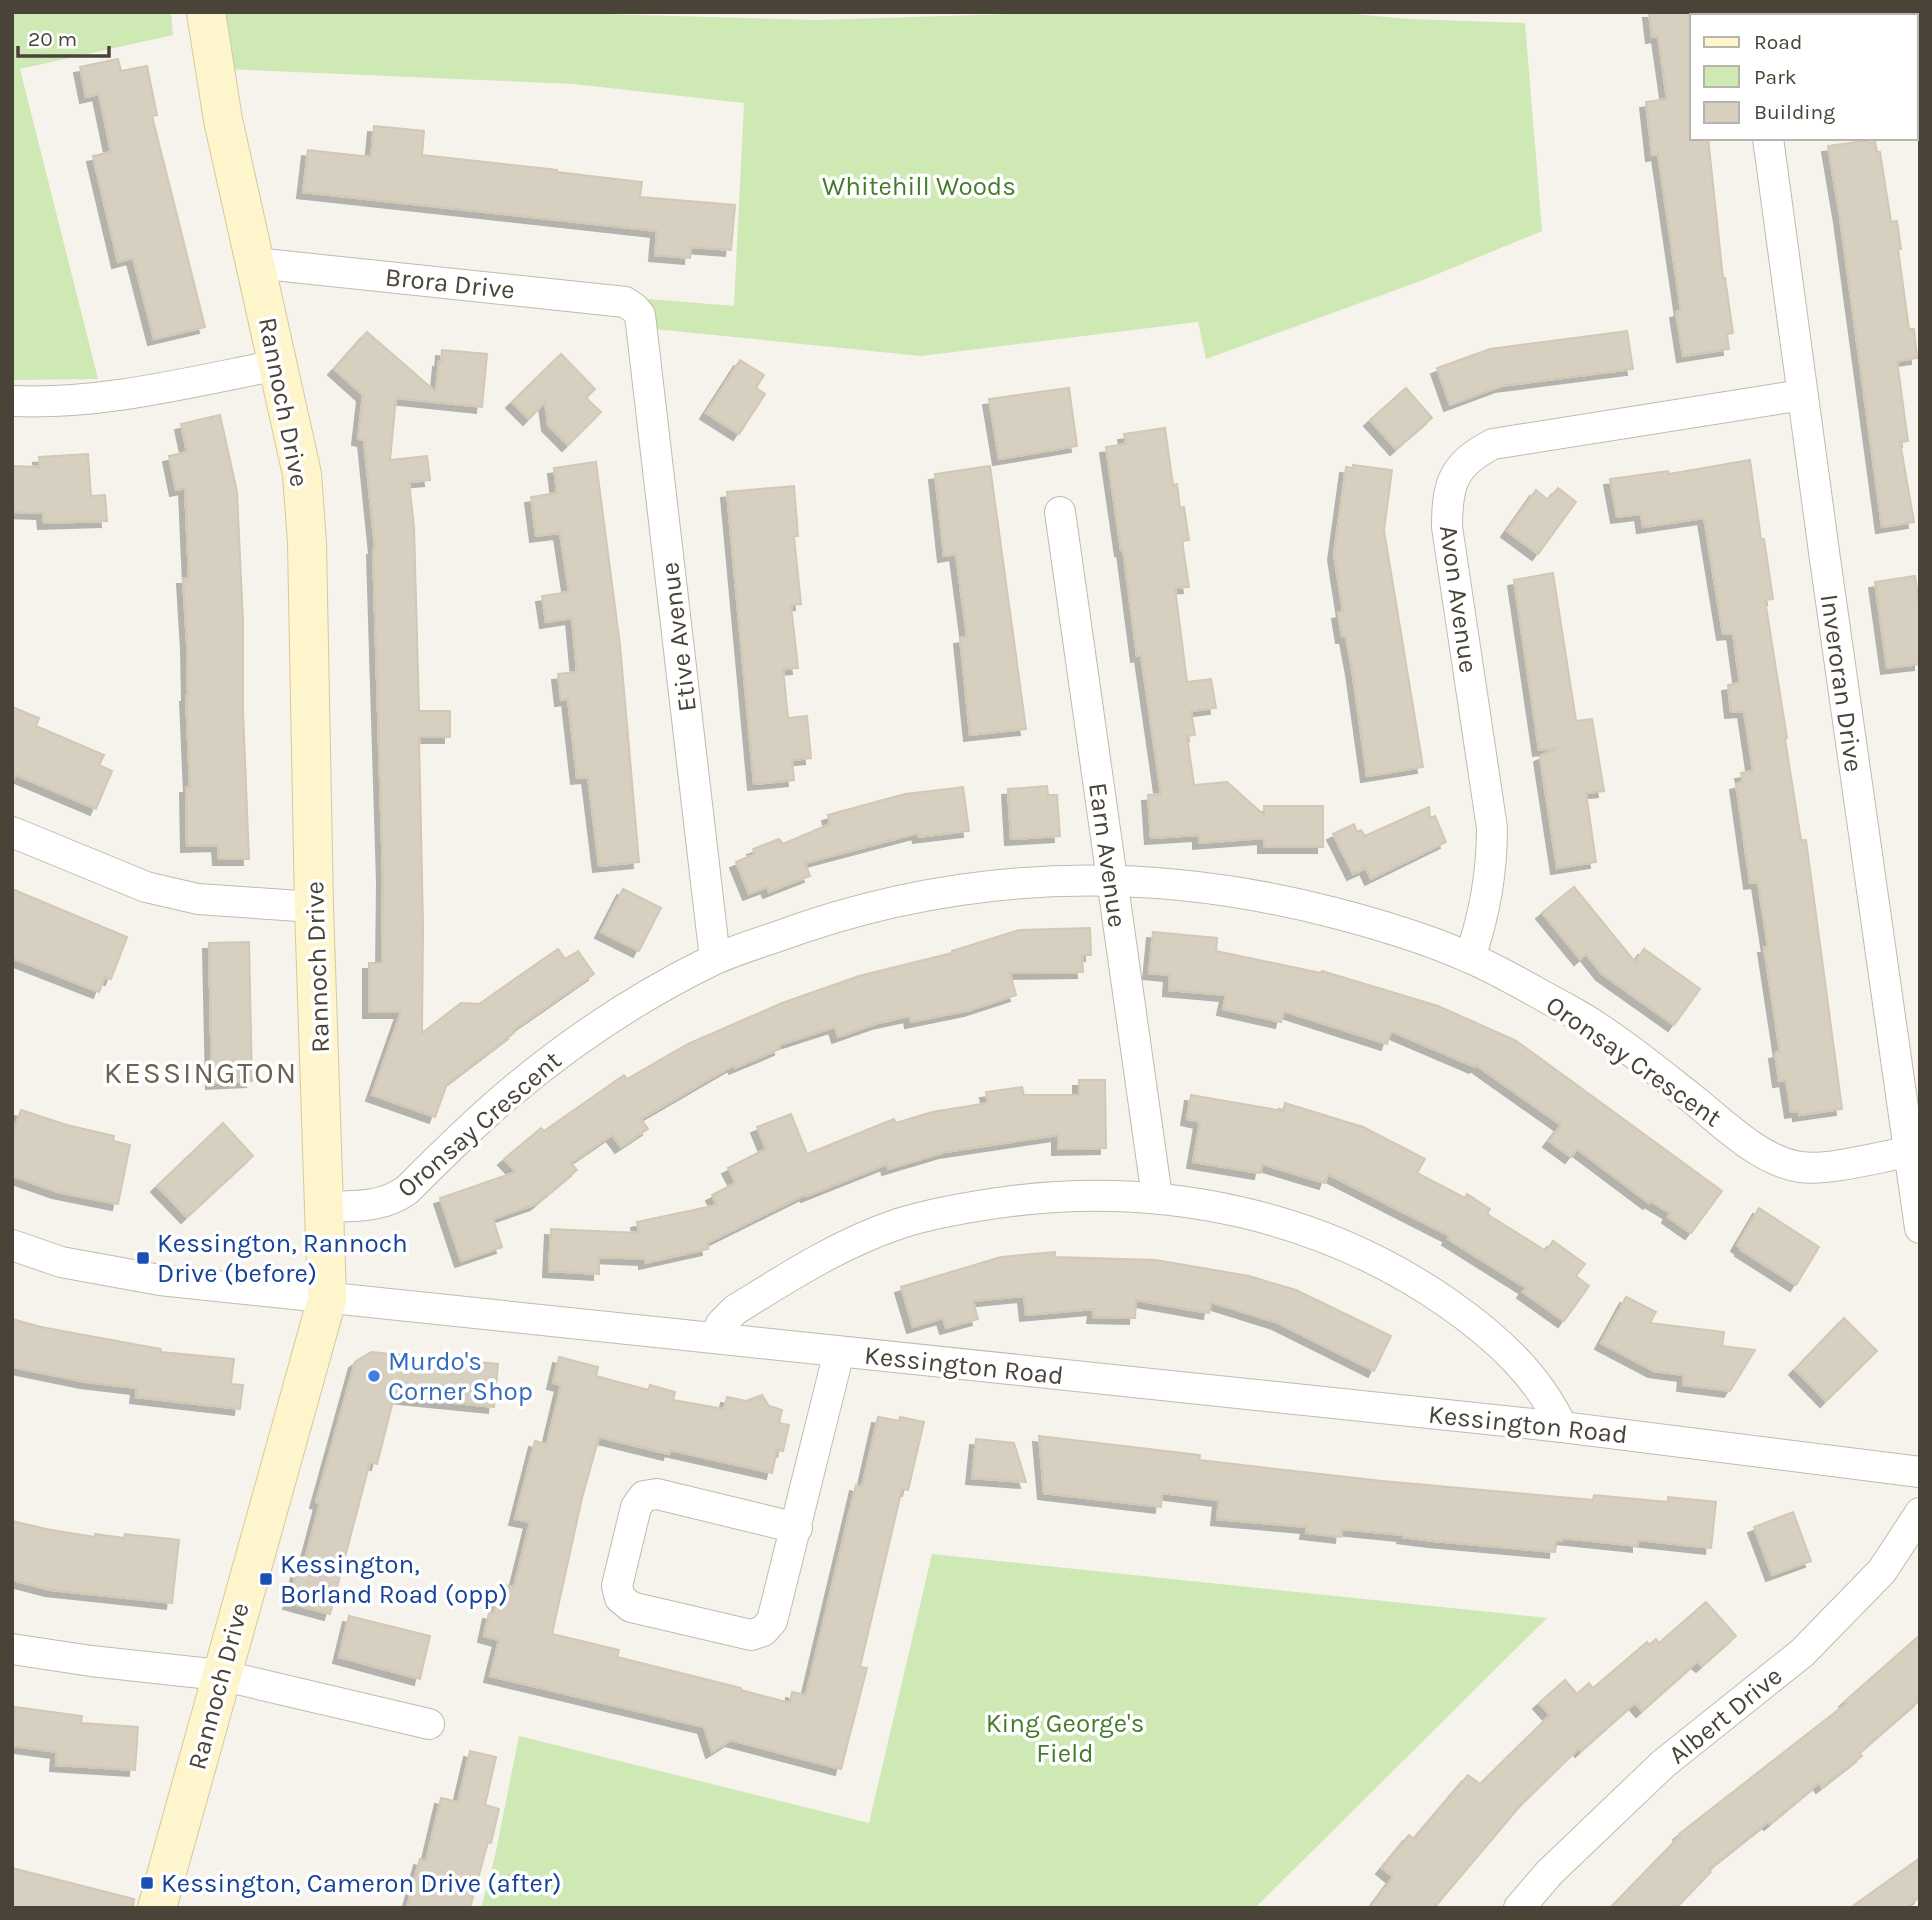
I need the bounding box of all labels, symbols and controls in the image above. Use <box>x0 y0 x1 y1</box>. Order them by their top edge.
scale bar <box>18 14 108 58</box>
legend <box>1690 14 1918 140</box>
text: 20 m <box>28 27 77 51</box>
text: Road <box>1754 30 1802 54</box>
text: Park <box>1754 65 1797 89</box>
text: Building <box>1754 100 1835 124</box>
park label: Whitehill Woods <box>822 171 1016 202</box>
street label: Brora Drive <box>383 261 516 306</box>
street label: Rannoch Drive <box>252 315 315 489</box>
street label: Avon Avenue <box>1433 523 1484 675</box>
street label: Etive Avenue <box>654 560 703 713</box>
street label: Inveroran Drive <box>1814 592 1869 774</box>
street label: Earn Avenue <box>1082 781 1133 929</box>
street label: Rannoch Drive <box>299 881 336 1053</box>
street label: Oronsay Crescent <box>1540 989 1728 1134</box>
street label: Oronsay Crescent <box>391 1045 568 1204</box>
district label: KESSINGTON <box>104 1055 298 1091</box>
place label: Kessington, Rannoch Drive (before) <box>157 1228 408 1289</box>
marker: Kessington, Rannoch Drive (before) <box>135 1250 151 1266</box>
street label: Kessington Road <box>863 1340 1065 1391</box>
place label: Murdo's Corner Shop <box>388 1346 533 1407</box>
marker: Murdo's Corner Shop <box>366 1368 382 1384</box>
street label: Kessington Road <box>1427 1399 1629 1450</box>
place label: Kessington, Borland Road (opp) <box>280 1549 508 1610</box>
marker: Kessington, Borland Road (opp) <box>258 1571 274 1587</box>
street label: Rannoch Drive <box>181 1599 256 1773</box>
street label: Albert Drive <box>1662 1660 1788 1771</box>
park label: King George's Field <box>986 1708 1144 1769</box>
place label: Kessington, Cameron Drive (after) <box>161 1868 561 1899</box>
marker: Kessington, Cameron Drive (after) <box>139 1875 155 1891</box>

